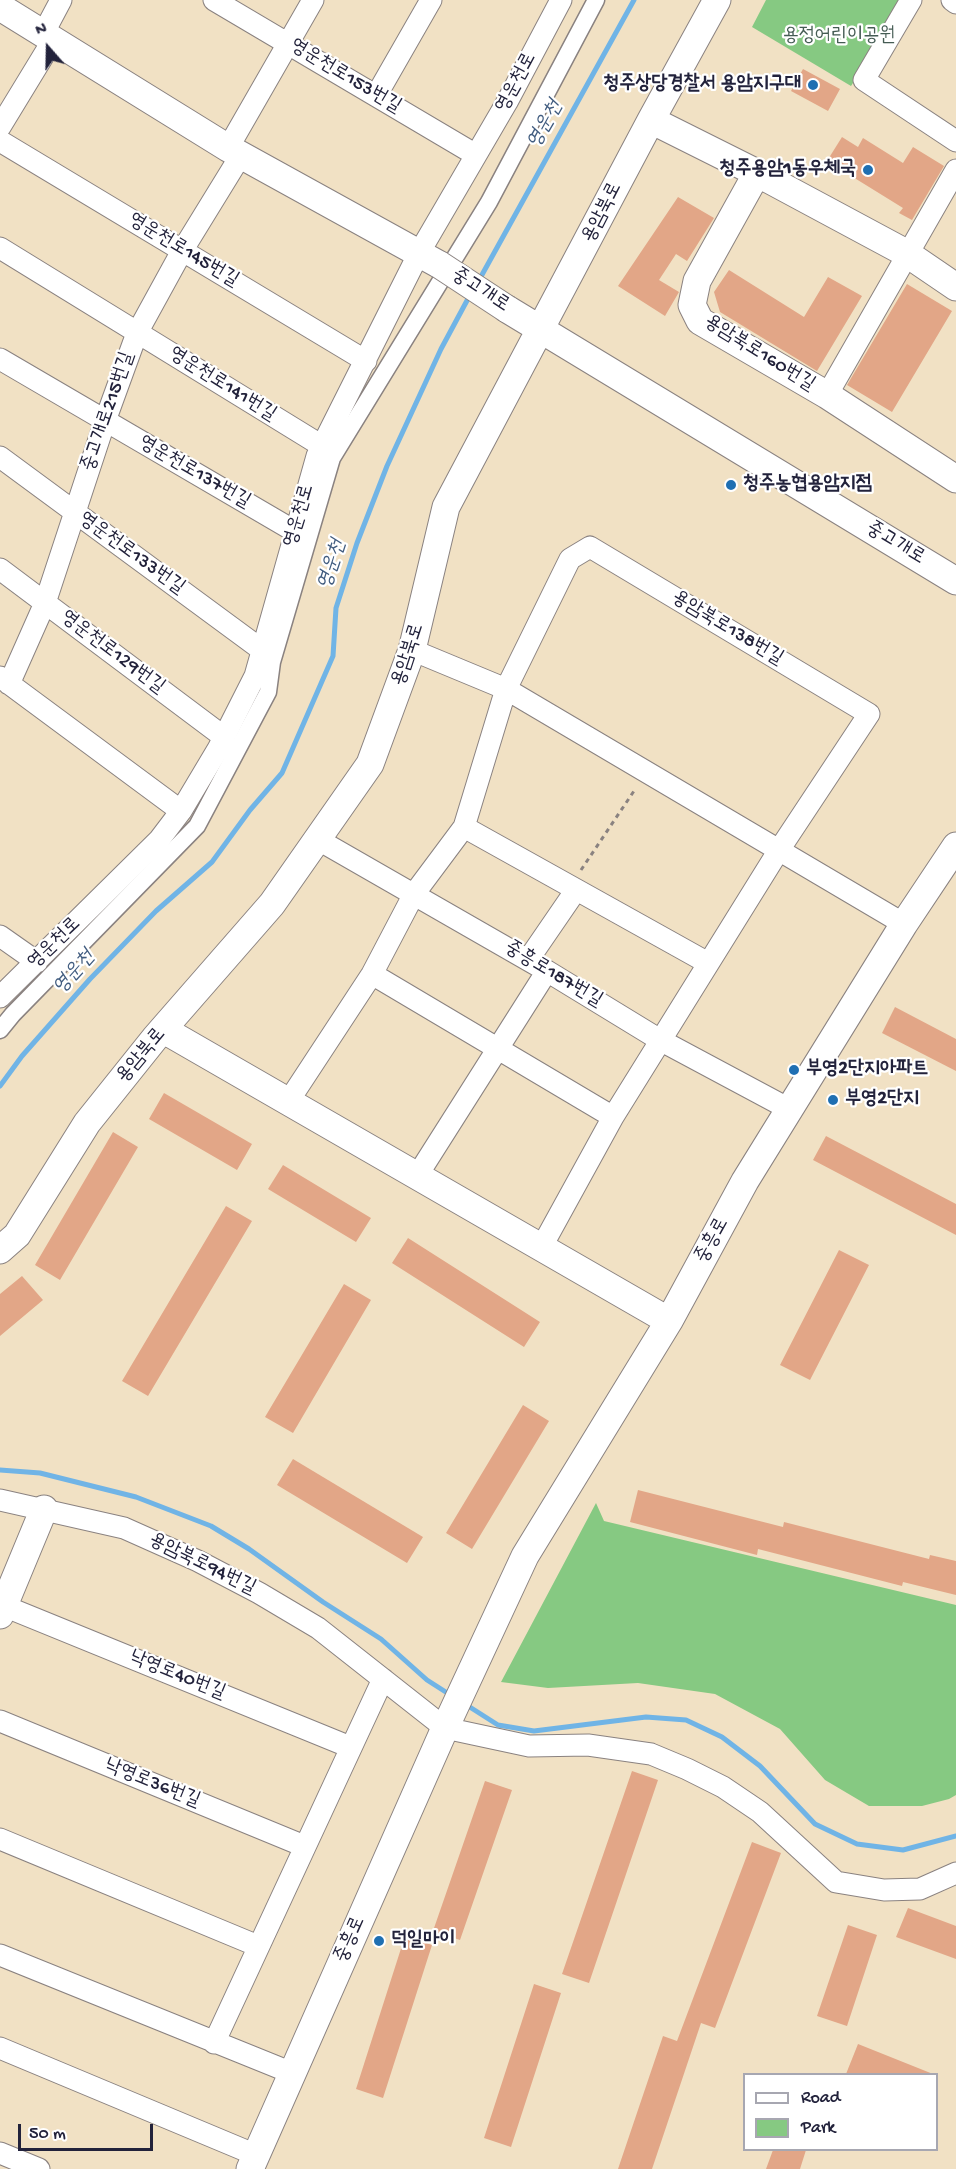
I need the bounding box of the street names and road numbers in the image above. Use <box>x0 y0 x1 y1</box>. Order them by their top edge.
street label: 영운천로153번길 <box>285 34 405 120</box>
street label: 영운천로 <box>491 49 543 117</box>
street label: 용암북로 <box>578 179 628 247</box>
street label: 영운천로145번길 <box>123 209 243 293</box>
street label: 중고개로 <box>446 263 514 319</box>
street label: 용암북로160번길 <box>699 310 819 398</box>
street label: 영운천로141번길 <box>164 342 280 428</box>
street label: 중고개로215번길 <box>77 349 141 475</box>
street label: 영운천로137번길 <box>134 431 254 515</box>
street label: 영운천로 <box>280 482 320 550</box>
street label: 영운천로133번길 <box>73 507 189 601</box>
street label: 중고개로 <box>861 517 929 571</box>
street label: 용암북로138번길 <box>667 586 787 672</box>
street label: 영운천로129번길 <box>55 606 169 700</box>
street label: 용암북로 <box>388 621 430 689</box>
street label: 영운천로 <box>24 913 86 975</box>
street label: 중흥로187번길 <box>500 936 606 1014</box>
street label: 용암북로 <box>112 1024 172 1088</box>
street label: 중흥로 <box>691 1214 735 1268</box>
street label: 용암북로94번길 <box>145 1529 259 1601</box>
street label: 낙영로40번길 <box>126 1646 228 1706</box>
street label: 낙영로36번길 <box>101 1754 203 1814</box>
street label: 중흥로 <box>330 1913 372 1967</box>

